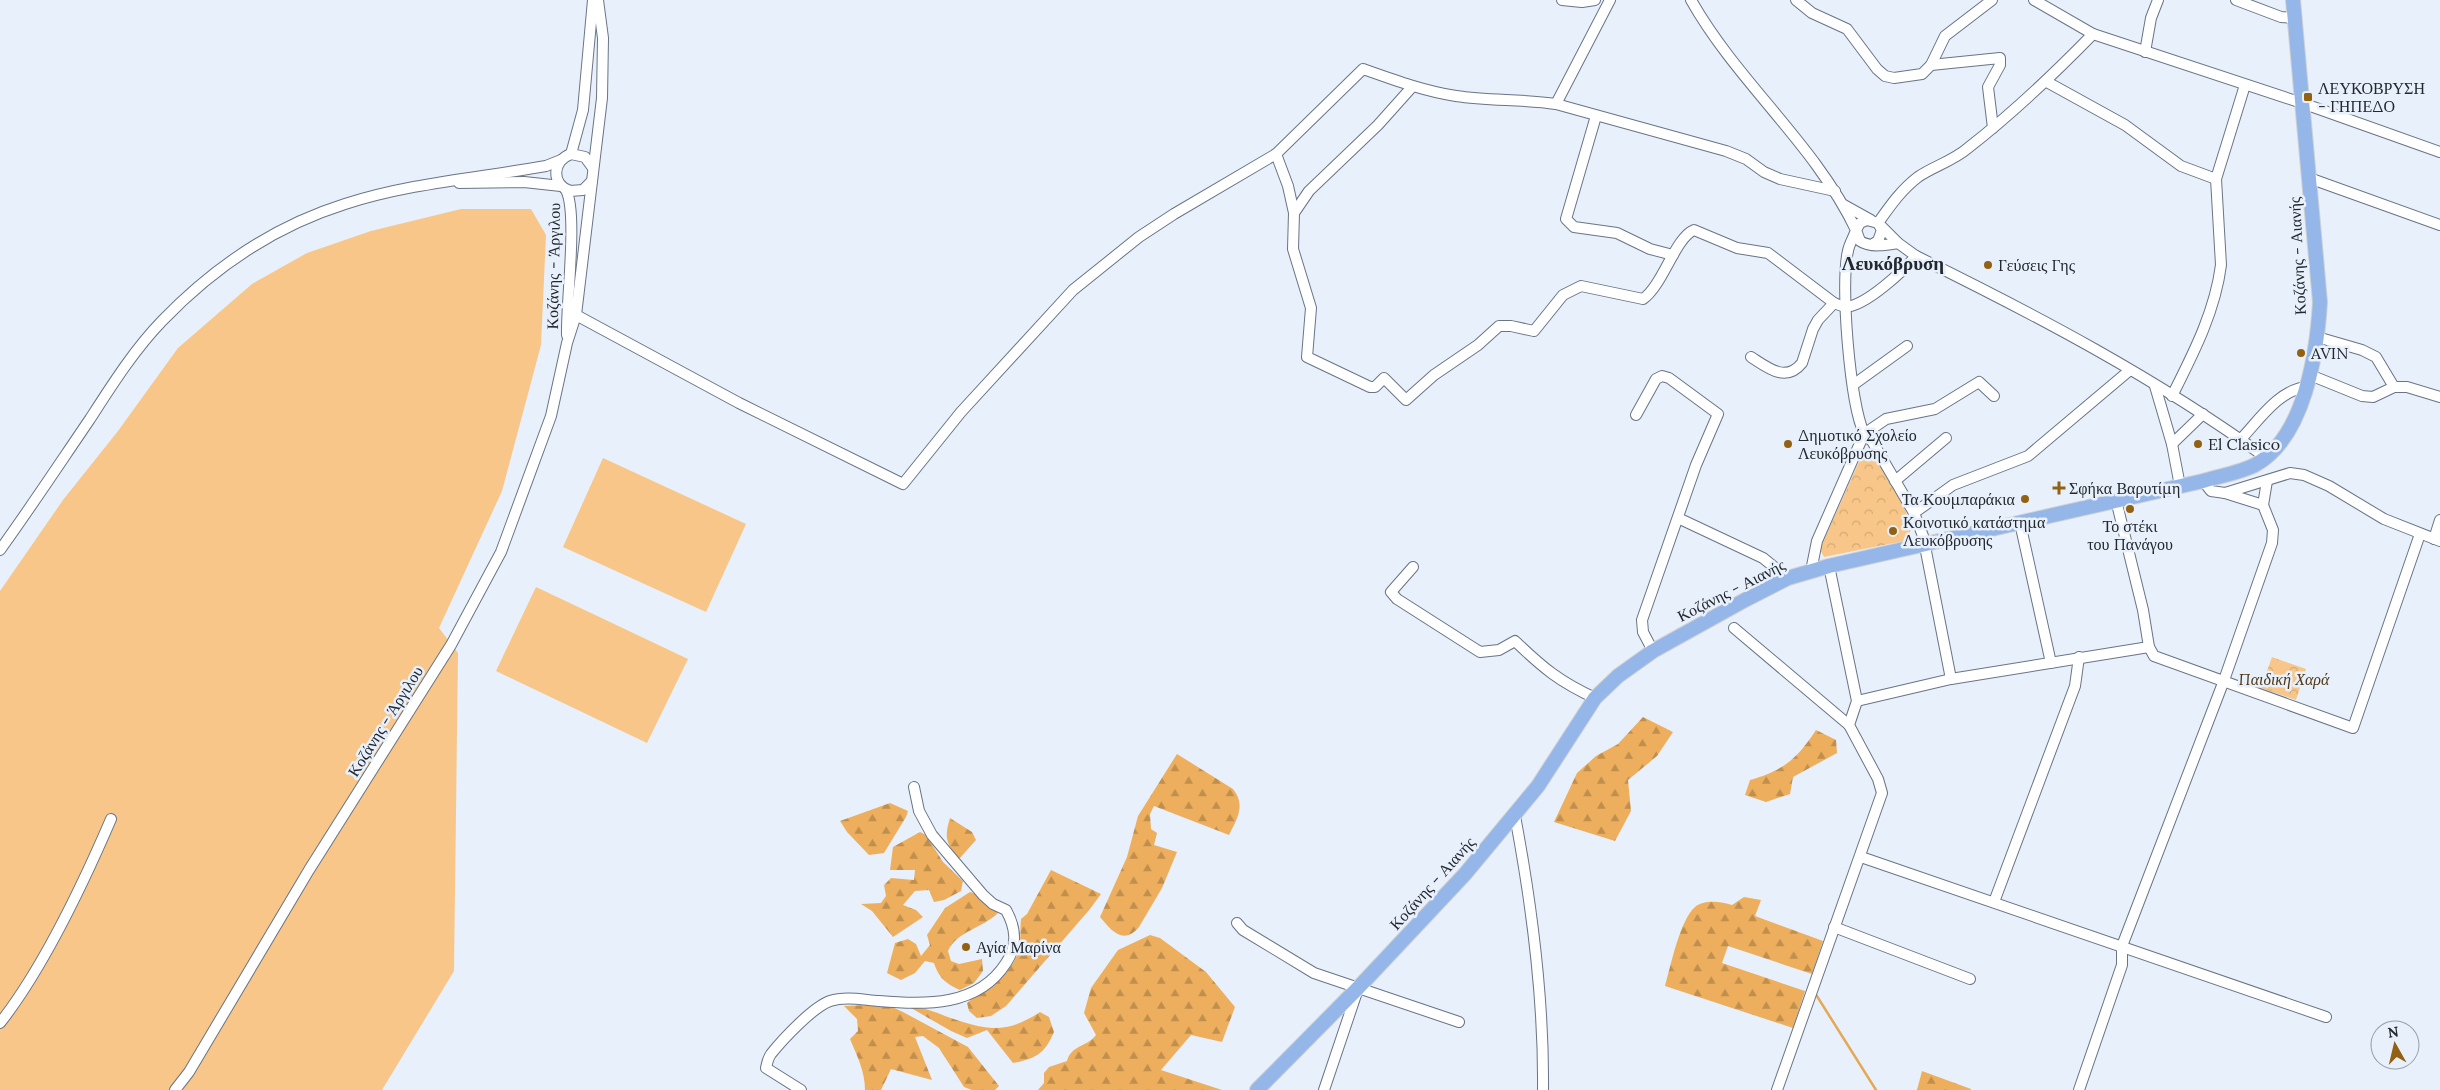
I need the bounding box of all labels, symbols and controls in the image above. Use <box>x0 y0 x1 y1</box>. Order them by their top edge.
place label: ΛΕΥΚΟΒΡΥΣΗ - ΓΗΠΕΔΟ <box>2318 78 2425 116</box>
marker: ΛΕΥΚΟΒΡΥΣΗ - ΓΗΠΕΔΟ <box>2302 91 2314 103</box>
street label: Κοζάνης - Αιανής <box>2284 196 2310 316</box>
street label: Κοζάνης - Άργιλου <box>542 202 564 330</box>
district label: Λευκόβρυση <box>1842 251 1944 275</box>
place label: Γεύσεις Γης <box>1998 255 2076 275</box>
marker: Γεύσεις Γης <box>1982 259 1994 271</box>
place label: AVIN <box>2310 343 2348 363</box>
marker: AVIN <box>2295 347 2307 359</box>
place label: Δημοτικό Σχολείο Λευκόβρυσης <box>1798 425 1917 463</box>
place label: El Clasico <box>2208 434 2280 454</box>
marker: Δημοτικό Σχολείο Λευκόβρυσης <box>1782 438 1794 450</box>
marker: El Clasico <box>2192 438 2204 450</box>
place label: Σφήκα Βαρυτίμη <box>2069 478 2180 498</box>
marker: Σφήκα Βαρυτίμη <box>2053 482 2065 494</box>
place label: Τα Κουμπαράκια <box>1902 489 2016 509</box>
marker: Τα Κουμπαράκια <box>2019 493 2031 505</box>
marker: Το στέκι του Πανάγου <box>2124 503 2136 515</box>
place label: Κοινοτικό κατάστημα Λευκόβρυσης <box>1903 512 2046 550</box>
place label: Το στέκι του Πανάγου <box>2087 516 2173 554</box>
marker: Κοινοτικό κατάστημα Λευκόβρυσης <box>1887 525 1899 537</box>
street label: Κοζάνης - Αιανής <box>1674 554 1789 626</box>
street label: Κοζάνης - Άργιλου <box>343 662 427 780</box>
park label: Παιδική Χαρά <box>2239 669 2330 689</box>
street label: Κοζάνης - Αιανής <box>1385 832 1479 934</box>
place label: Αγία Μαρίνα <box>976 937 1062 957</box>
marker: Αγία Μαρίνα <box>960 941 972 953</box>
north arrow <box>2370 1020 2420 1070</box>
text: N <box>2387 1022 2400 1042</box>

